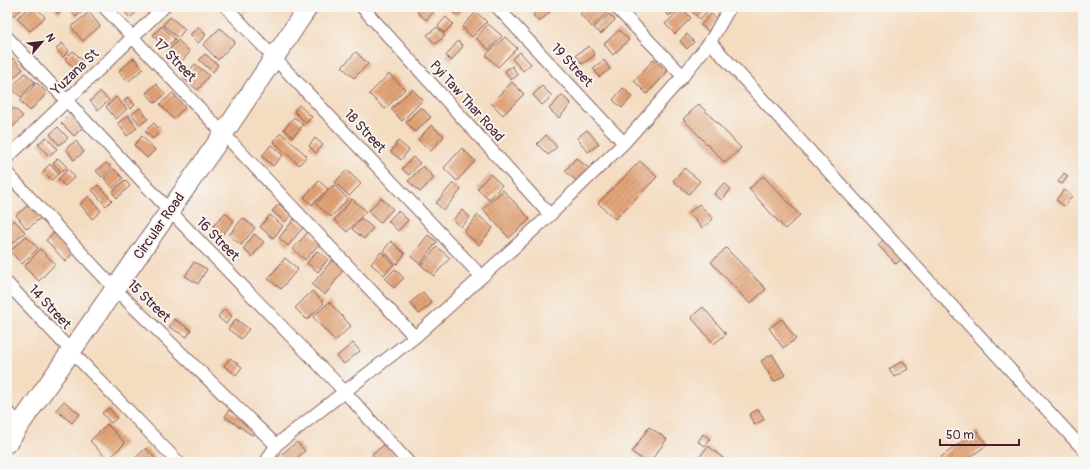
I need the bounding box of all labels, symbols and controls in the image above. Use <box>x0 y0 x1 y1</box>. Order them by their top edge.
north arrow <box>22 22 62 62</box>
text: N <box>43 31 58 44</box>
street label: 17 Street <box>150 35 200 86</box>
street label: 19 Street <box>547 40 597 91</box>
street label: Yuzana St <box>47 45 103 99</box>
street label: Pyi Taw Thar Road <box>426 57 508 145</box>
street label: 18 Street <box>341 106 390 157</box>
street label: Circular Road <box>130 189 188 262</box>
street label: 16 Street <box>193 213 243 265</box>
street label: 15 Street <box>124 276 175 326</box>
street label: 14 Street <box>25 281 75 333</box>
scale bar <box>940 421 1019 447</box>
text: 50 m <box>946 428 974 443</box>

